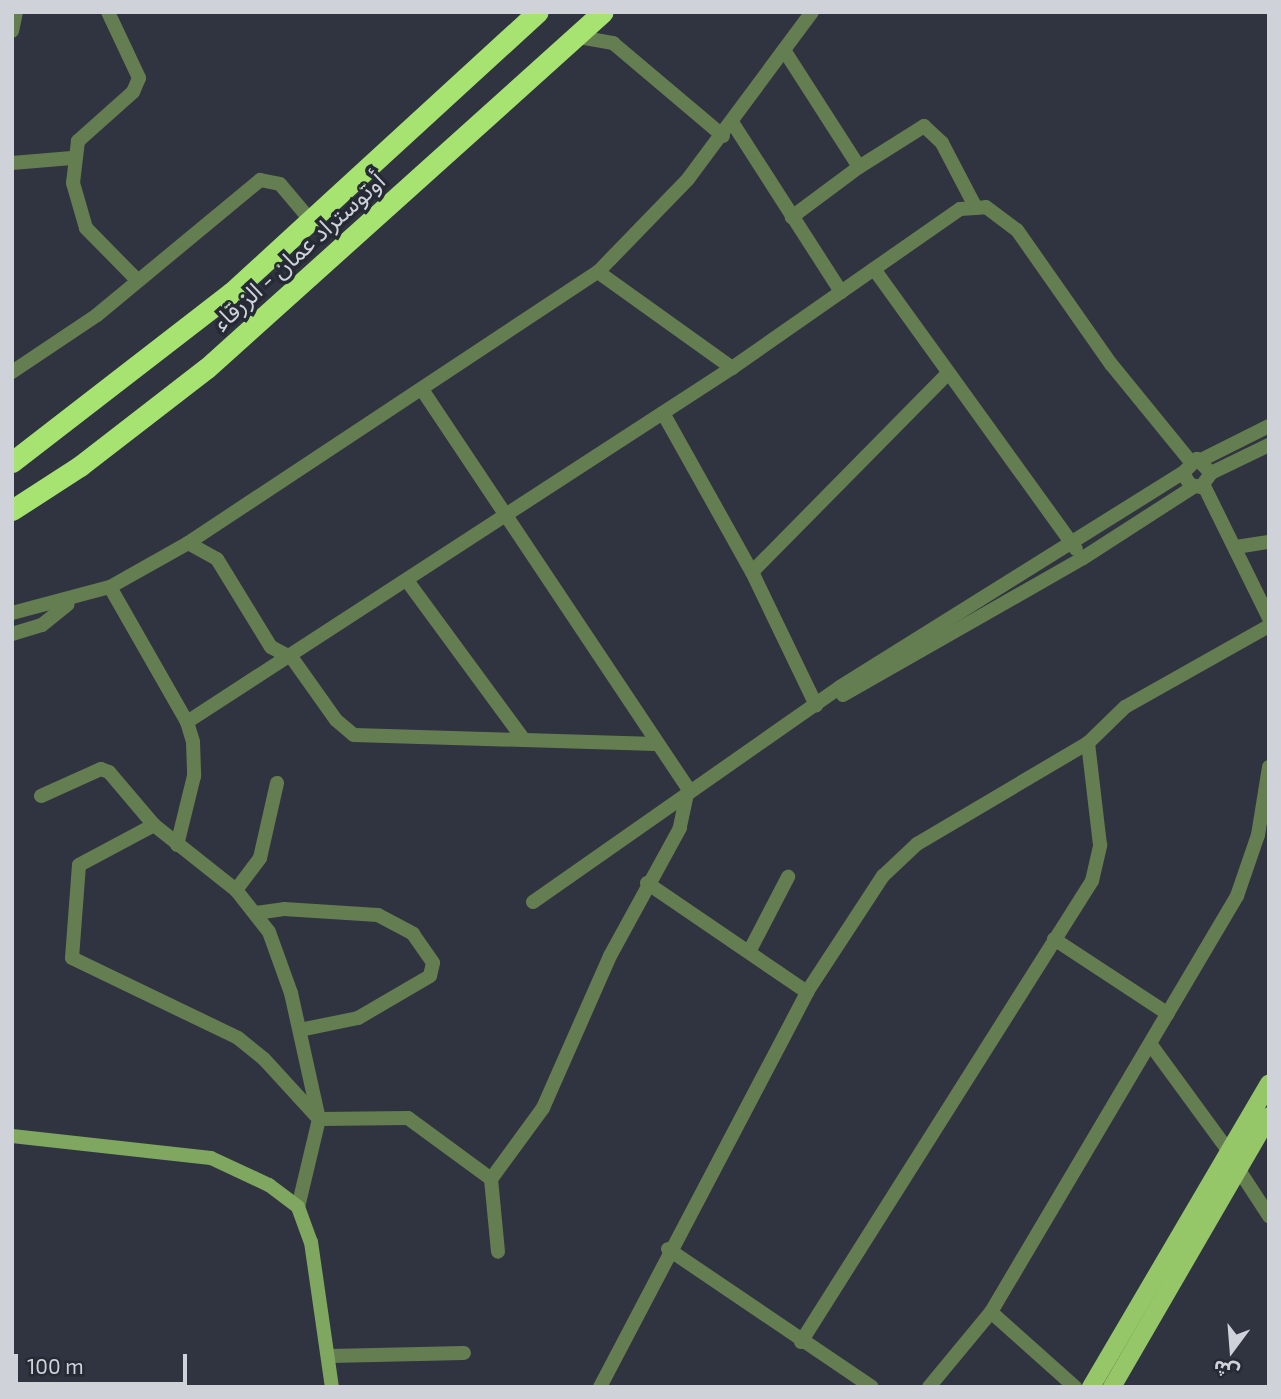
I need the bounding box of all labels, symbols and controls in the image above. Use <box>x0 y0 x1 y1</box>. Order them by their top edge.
street label: أوتوستراد عمان - الزرقاء <box>206 166 390 336</box>
north arrow <box>1197 1315 1267 1385</box>
scale bar <box>18 1340 191 1384</box>
text: 100 m <box>27 1353 84 1378</box>
text: ش <box>1210 1356 1242 1385</box>

